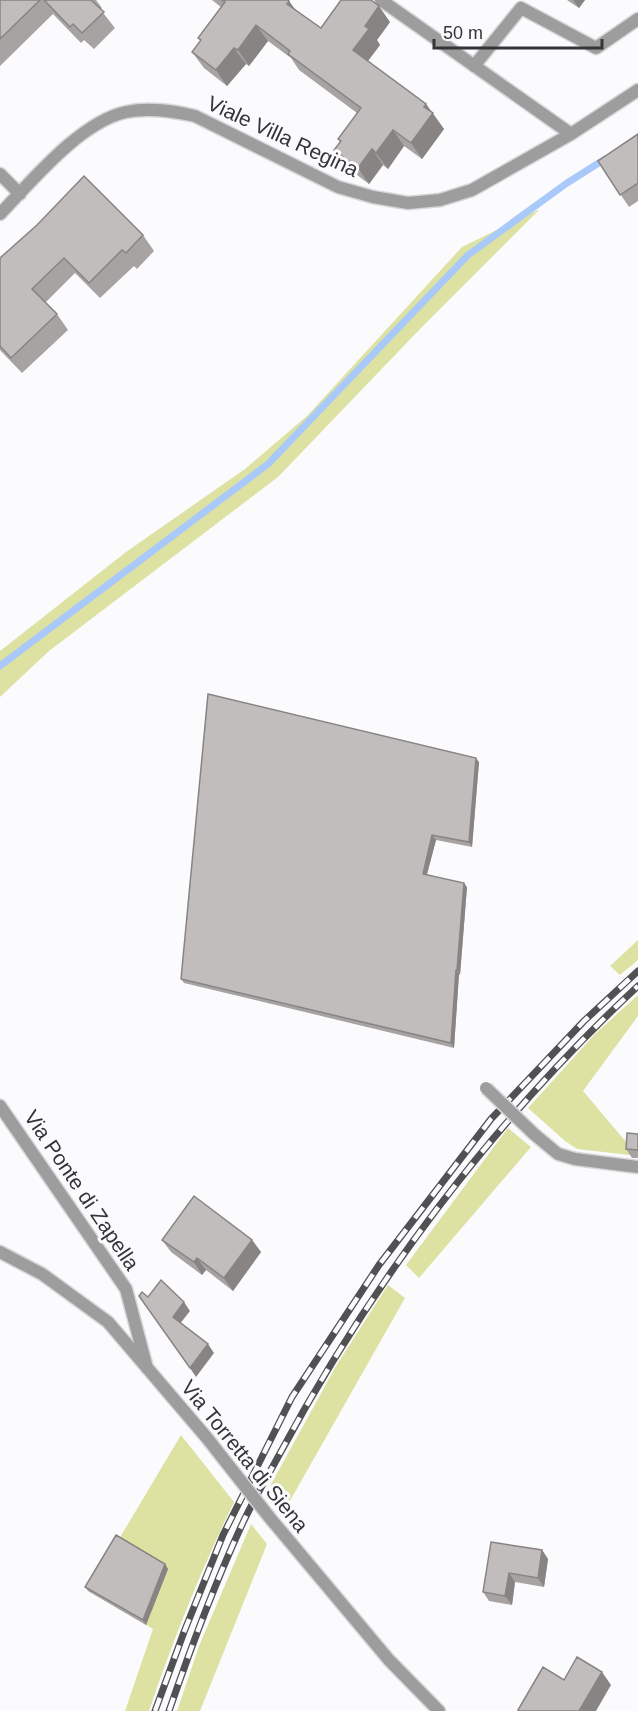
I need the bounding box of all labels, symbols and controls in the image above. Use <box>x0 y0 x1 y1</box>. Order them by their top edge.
scale bar <box>434 12 602 50</box>
text: 50 m <box>443 23 483 43</box>
street label: Viale Villa Regina <box>204 91 362 181</box>
street label: Via Ponte di Zapella <box>20 1106 144 1274</box>
street label: Via Torretta di Siena <box>177 1376 313 1537</box>

